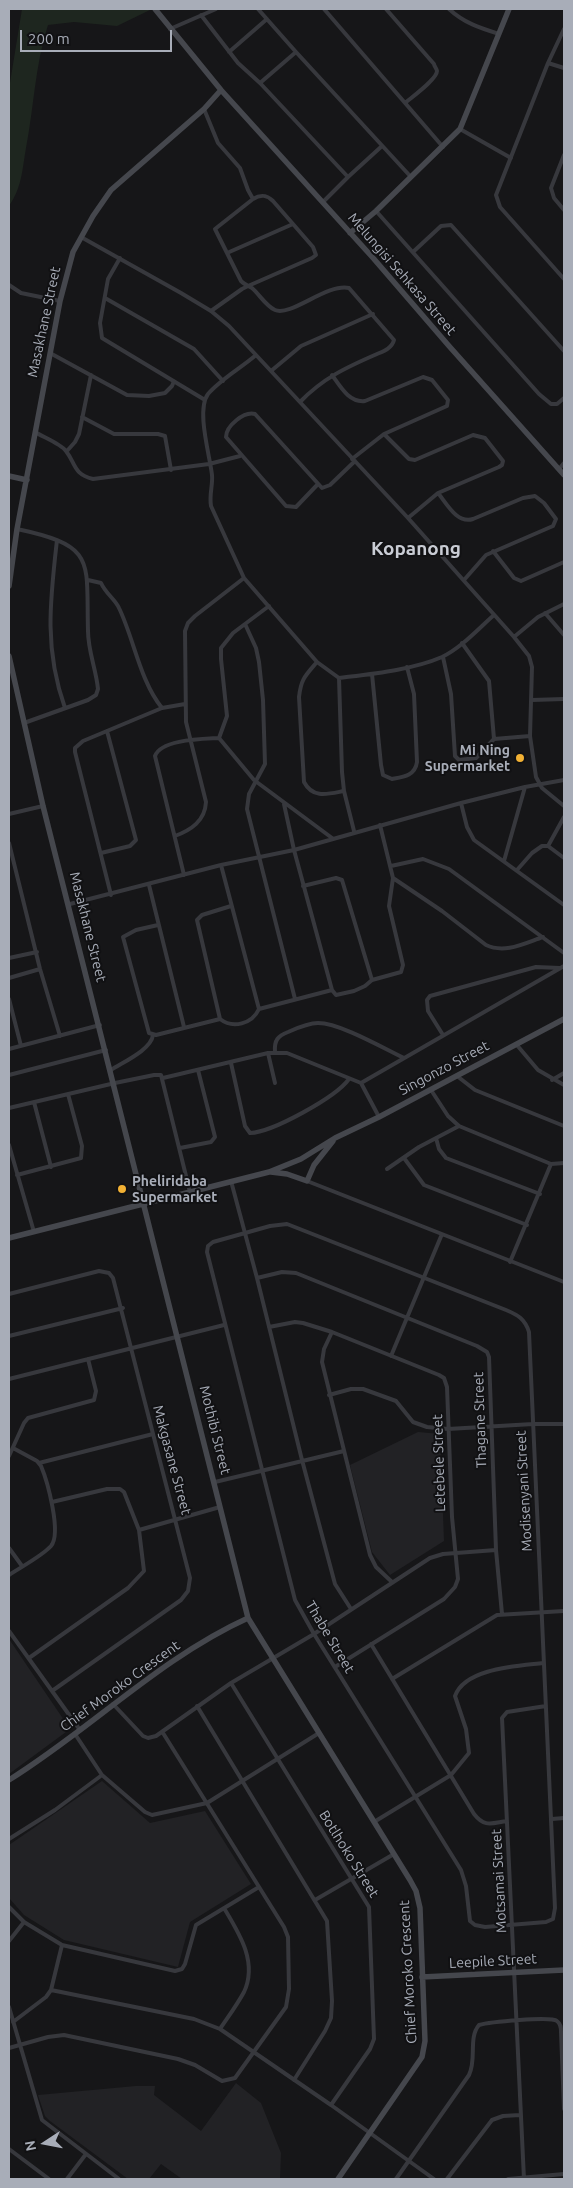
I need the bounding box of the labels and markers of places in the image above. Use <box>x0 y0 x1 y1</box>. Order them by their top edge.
place label: Mi Ning Supermarket <box>425 742 510 774</box>
marker: Mi Ning Supermarket <box>514 752 526 764</box>
place label: Pheliridaba Supermarket <box>132 1173 217 1206</box>
marker: Pheliridaba Supermarket <box>116 1183 128 1195</box>

